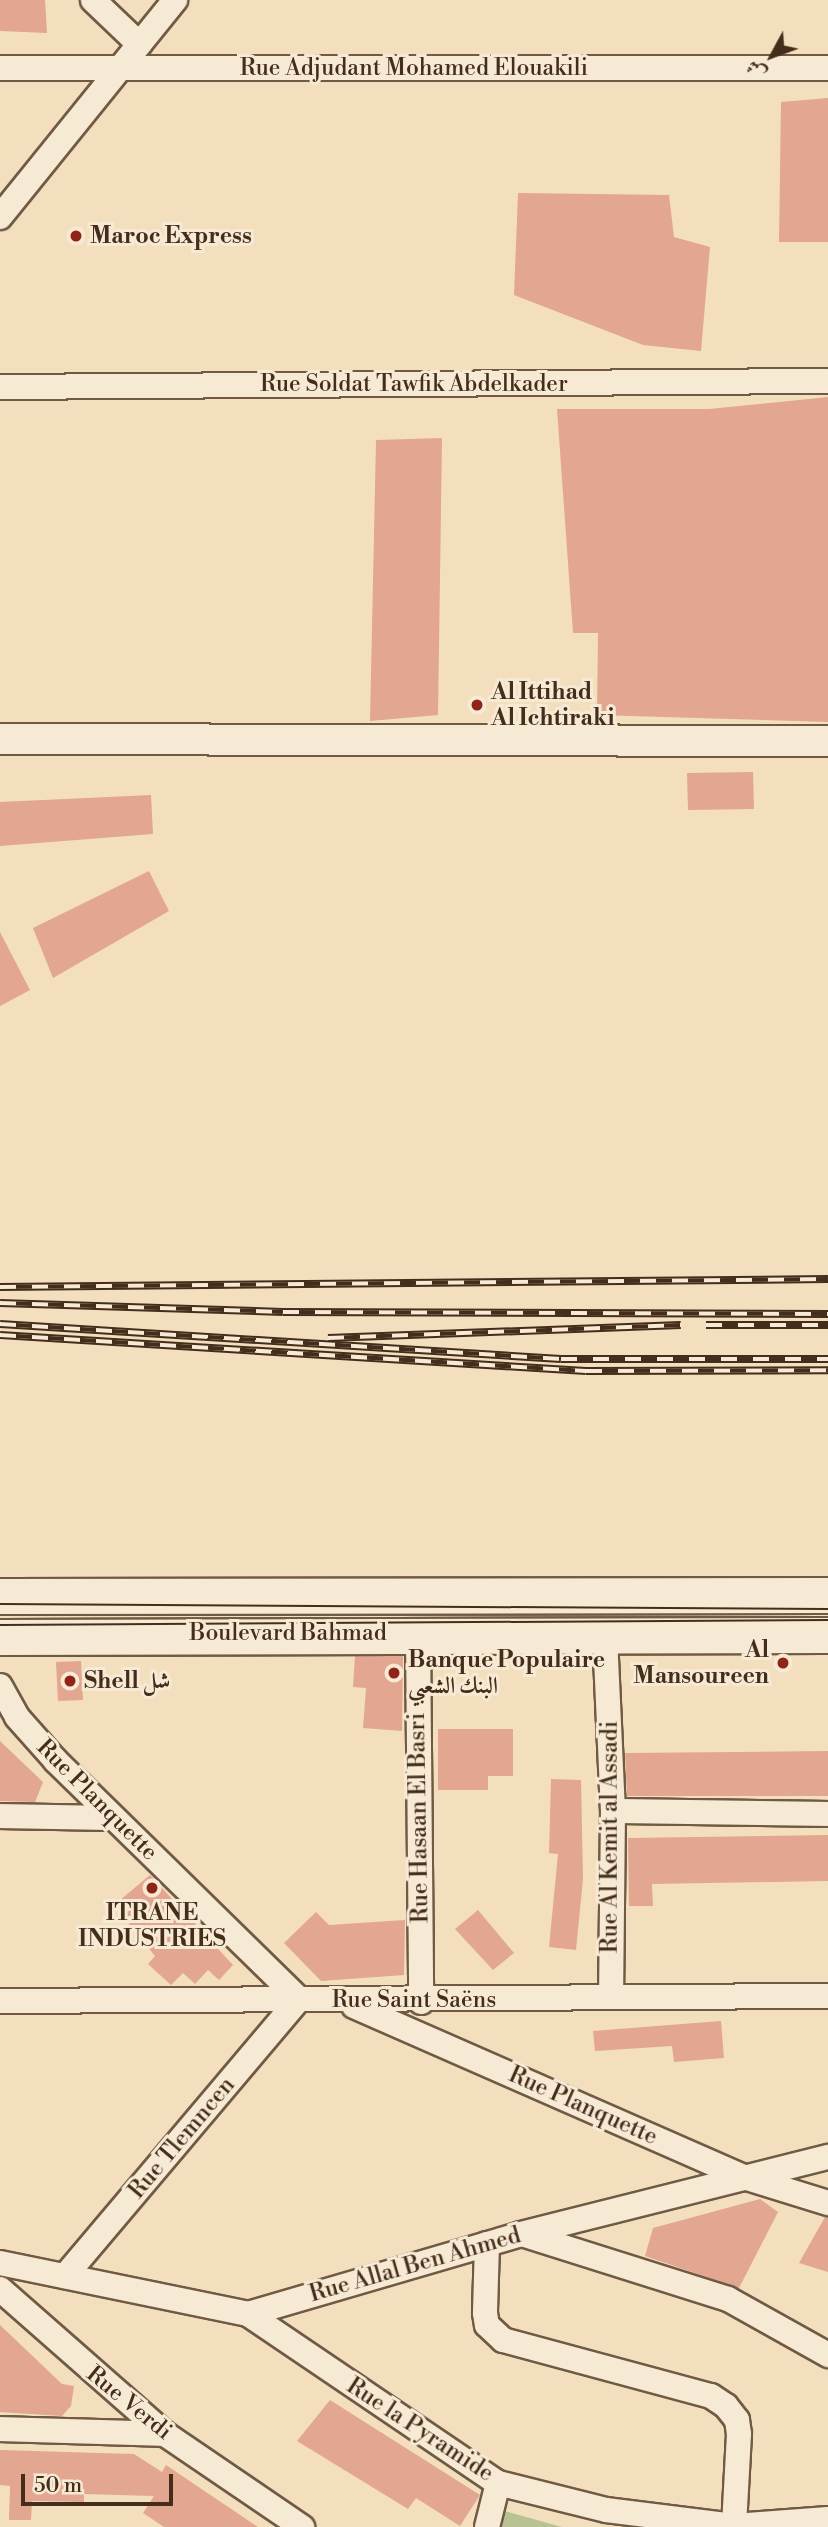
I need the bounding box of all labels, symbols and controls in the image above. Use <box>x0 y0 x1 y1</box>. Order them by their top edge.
north arrow <box>737 21 807 91</box>
street label: Rue Adjudant Mohamed Elouakili <box>240 54 588 82</box>
text: ش <box>741 55 771 85</box>
place label: Maroc Express <box>90 222 252 250</box>
marker: Maroc Express <box>68 228 84 244</box>
street label: Rue Soldat Tawfik Abdelkader <box>260 370 568 398</box>
place label: Al Ittihad Al Ichtiraki <box>491 678 615 732</box>
marker: Al Ittihad Al Ichtiraki <box>469 697 485 713</box>
street label: Boulevard Bahmad <box>189 1619 387 1647</box>
place label: Al Mansoureen <box>633 1636 769 1690</box>
place label: Banque Populaire البنك الشعبي <box>408 1646 605 1700</box>
marker: Al Mansoureen <box>775 1655 791 1671</box>
marker: Banque Populaire البنك الشعبي <box>386 1665 402 1681</box>
place label: Shell شل <box>84 1667 170 1695</box>
marker: Shell شل <box>62 1673 78 1689</box>
street label: Rue Hasaan El Basri <box>403 1713 435 1923</box>
street label: Rue Al Kemit al Assadi <box>596 1721 624 1953</box>
street label: Rue Planquette <box>31 1734 163 1866</box>
marker: ITRANE INDUSTRIES <box>144 1880 160 1896</box>
place label: ITRANE INDUSTRIES <box>78 1899 226 1953</box>
street label: Rue Saint Saëns <box>332 1986 496 2014</box>
street label: Rue Planquette <box>504 2061 662 2151</box>
street label: Rue Tlemncen <box>123 2072 241 2204</box>
street label: Rue Allal Ben Ahmed <box>306 2222 524 2308</box>
street label: Rue Verdi <box>81 2360 177 2446</box>
street label: Rue la Pyramide <box>341 2372 499 2488</box>
scale bar <box>24 2460 177 2504</box>
text: 50 m <box>34 2473 82 2499</box>

